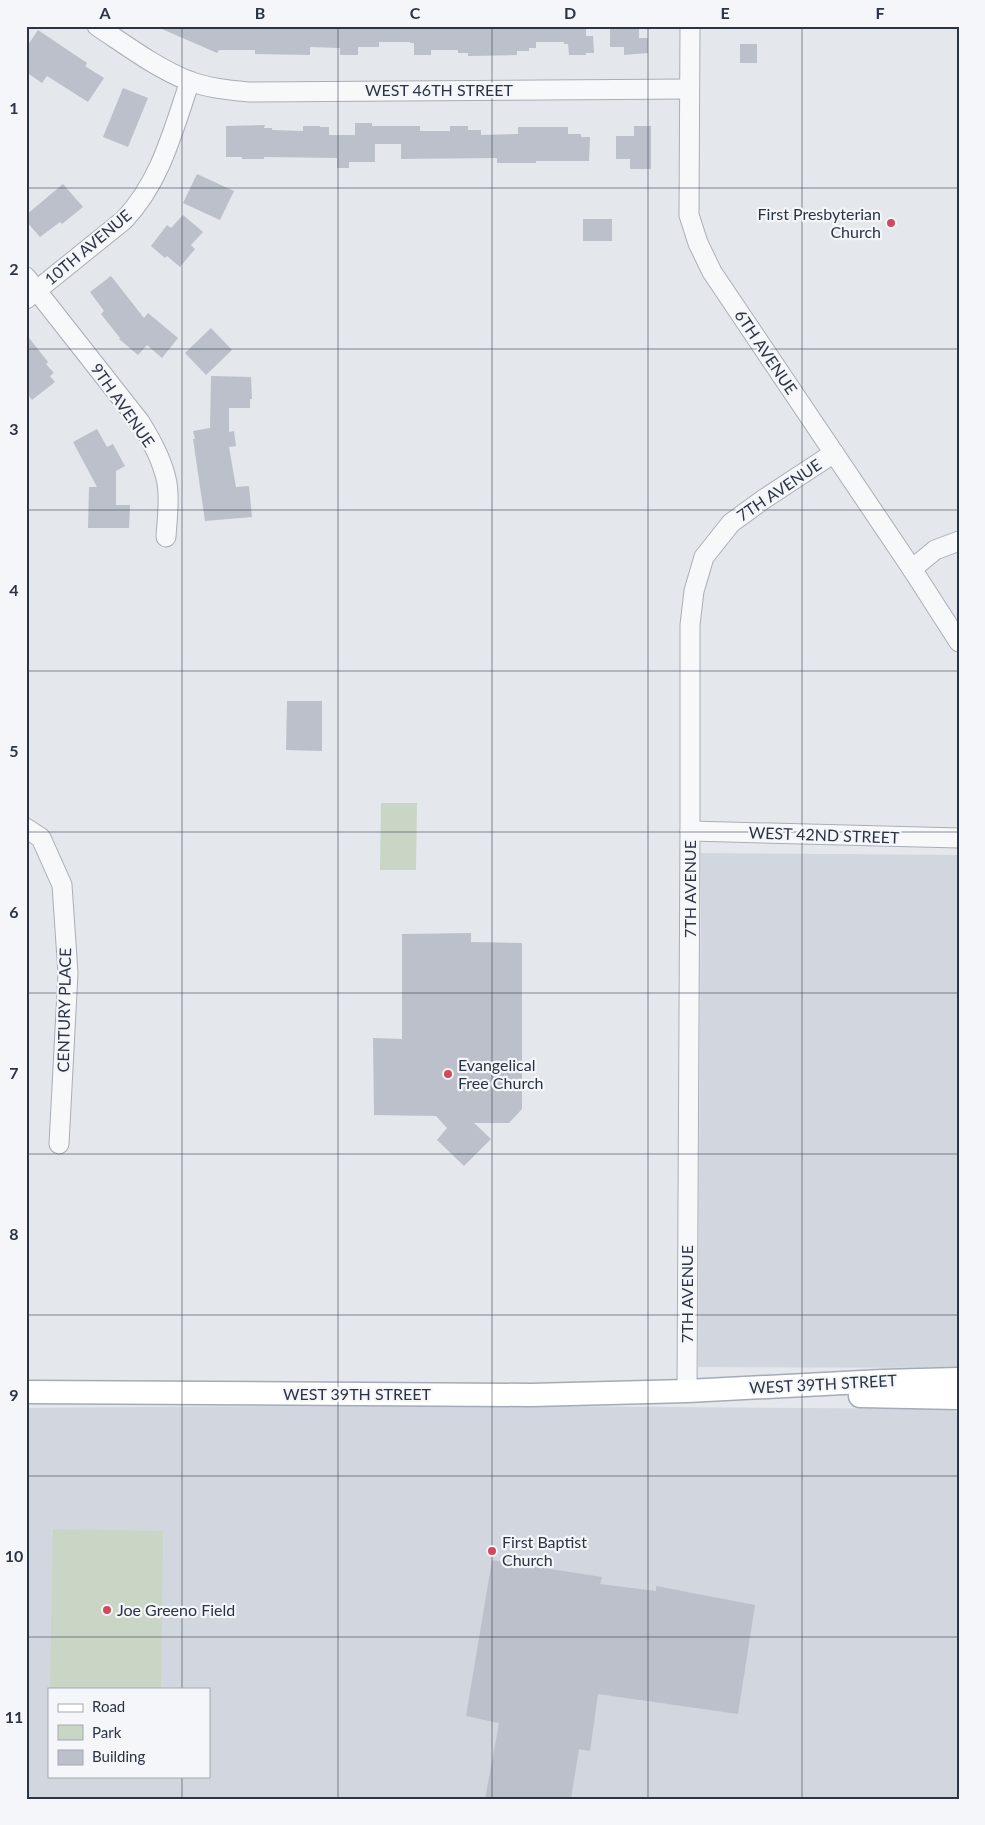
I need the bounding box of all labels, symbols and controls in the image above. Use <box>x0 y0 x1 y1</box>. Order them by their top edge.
text: A <box>98 3 111 22</box>
text: B <box>255 3 265 22</box>
text: C <box>410 3 421 22</box>
text: D <box>564 3 576 22</box>
text: E <box>720 3 730 22</box>
text: F <box>875 3 885 22</box>
street label: WEST 46TH STREET <box>365 80 514 99</box>
text: 1 <box>9 98 19 117</box>
place label: First Presbyterian Church <box>758 204 881 241</box>
street label: 10TH AVENUE <box>41 205 135 288</box>
marker: First Presbyterian Church <box>885 217 897 229</box>
text: 2 <box>9 259 19 278</box>
street label: 6TH AVENUE <box>731 306 802 398</box>
street label: 9TH AVENUE <box>88 359 159 450</box>
text: 3 <box>9 419 19 438</box>
street label: 7TH AVENUE <box>733 454 825 525</box>
text: 4 <box>9 580 19 599</box>
text: 5 <box>9 741 19 760</box>
street label: WEST 42ND STREET <box>748 822 900 847</box>
street label: 7TH AVENUE <box>680 840 699 938</box>
text: 6 <box>9 902 19 921</box>
street label: CENTURY PLACE <box>53 947 74 1072</box>
place label: Evangelical Free Church <box>458 1055 543 1092</box>
text: 7 <box>9 1063 19 1082</box>
marker: Evangelical Free Church <box>442 1068 454 1080</box>
text: 8 <box>9 1224 19 1243</box>
street label: 7TH AVENUE <box>677 1245 696 1343</box>
street label: WEST 39TH STREET <box>749 1370 898 1397</box>
street label: WEST 39TH STREET <box>283 1384 432 1403</box>
text: 9 <box>9 1385 19 1404</box>
place label: First Baptist Church <box>502 1532 587 1569</box>
marker: First Baptist Church <box>486 1545 498 1557</box>
text: 10 <box>5 1546 23 1565</box>
place label: Joe Greeno Field <box>117 1600 235 1619</box>
marker: Joe Greeno Field <box>101 1604 113 1616</box>
legend <box>48 1688 210 1778</box>
text: Road <box>92 1697 125 1715</box>
text: 11 <box>5 1707 23 1726</box>
text: Park <box>92 1723 122 1741</box>
text: Building <box>92 1747 145 1765</box>

